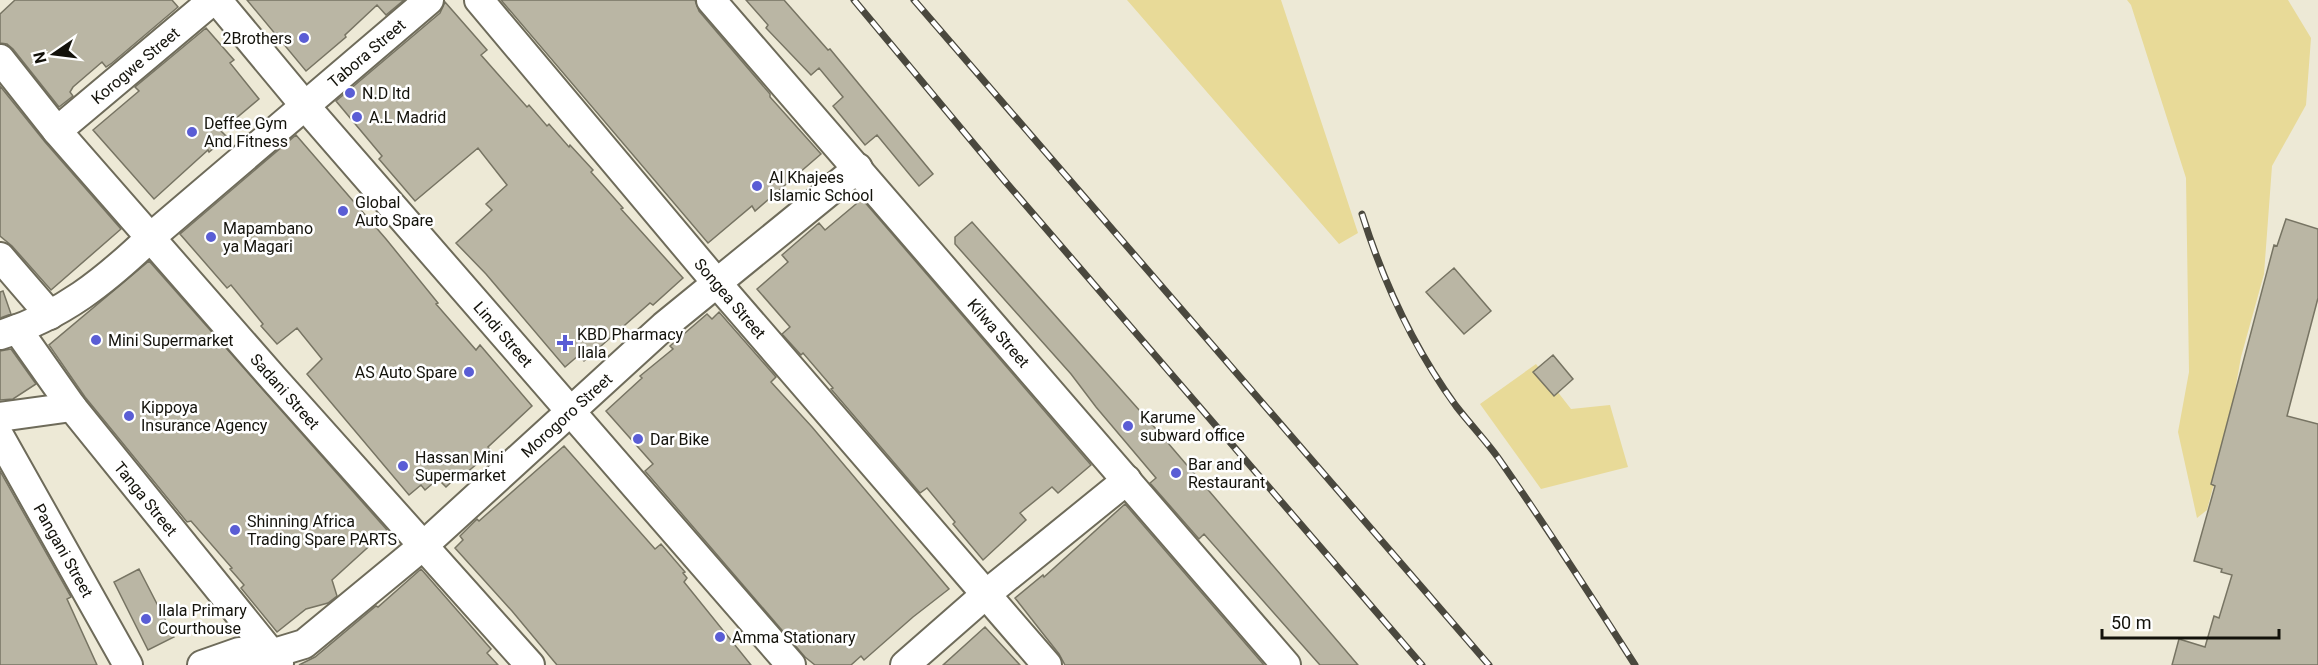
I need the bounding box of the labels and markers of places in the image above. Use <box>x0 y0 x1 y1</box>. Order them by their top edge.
place label: 2Brothers <box>222 29 292 48</box>
marker: 2Brothers <box>297 31 311 45</box>
place label: N.D ltd <box>362 84 410 103</box>
marker: N.D ltd <box>343 86 357 100</box>
place label: A.L Madrid <box>369 108 446 127</box>
marker: A.L Madrid <box>350 110 364 124</box>
place label: Deffee Gym And Fitness <box>204 114 288 151</box>
marker: Deffee Gym And Fitness <box>185 125 199 139</box>
place label: Al Khajees Islamic School <box>769 168 873 205</box>
marker: Al Khajees Islamic School <box>750 179 764 193</box>
place label: Global Auto Spare <box>355 193 433 230</box>
marker: Global Auto Spare <box>336 204 350 218</box>
place label: Mapambano ya Magari <box>223 219 313 256</box>
marker: Mapambano ya Magari <box>204 230 218 244</box>
place label: KBD Pharmacy Ilala <box>577 325 684 362</box>
place label: Mini Supermarket <box>108 331 234 350</box>
marker: Mini Supermarket <box>89 333 103 347</box>
marker: KBD Pharmacy Ilala <box>558 336 572 350</box>
place label: AS Auto Spare <box>355 363 457 382</box>
marker: AS Auto Spare <box>462 365 476 379</box>
place label: Kippoya Insurance Agency <box>141 398 268 435</box>
place label: Karume subward office <box>1140 408 1245 445</box>
marker: Kippoya Insurance Agency <box>122 409 136 423</box>
marker: Karume subward office <box>1121 419 1135 433</box>
place label: Dar Bike <box>650 430 709 449</box>
marker: Dar Bike <box>631 432 645 446</box>
place label: Hassan Mini Supermarket <box>415 448 506 485</box>
place label: Bar and Restaurant <box>1188 455 1265 492</box>
marker: Hassan Mini Supermarket <box>396 459 410 473</box>
marker: Bar and Restaurant <box>1169 466 1183 480</box>
place label: Shinning Africa Trading Spare PARTS <box>247 512 397 549</box>
marker: Shinning Africa Trading Spare PARTS <box>228 523 242 537</box>
place label: Ilala Primary Courthouse <box>158 601 247 638</box>
marker: Ilala Primary Courthouse <box>139 612 153 626</box>
place label: Amma Stationary <box>732 628 856 647</box>
marker: Amma Stationary <box>713 630 727 644</box>

